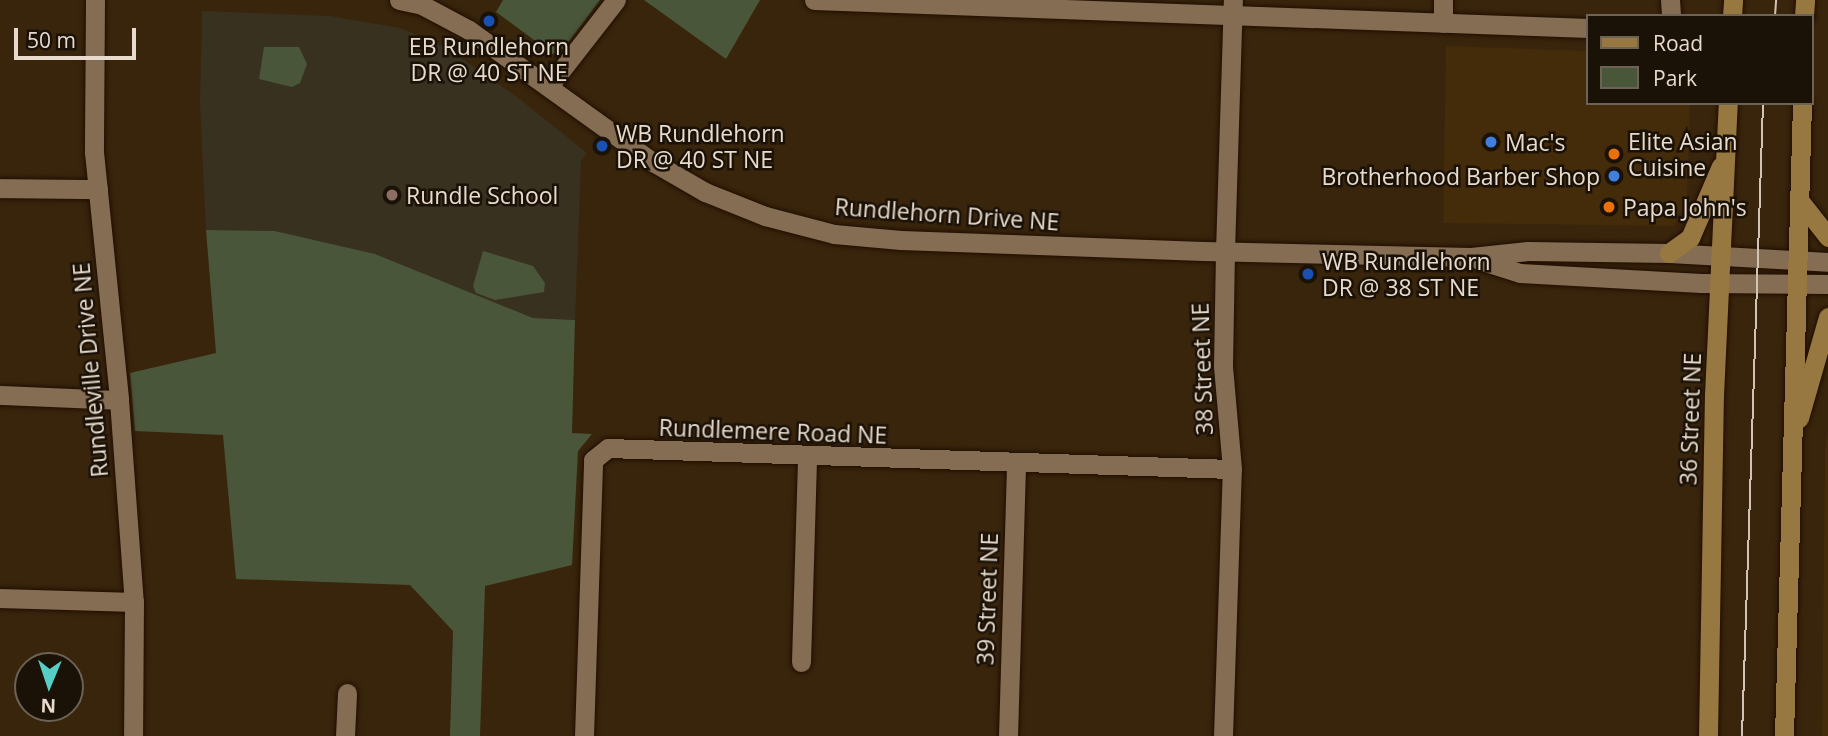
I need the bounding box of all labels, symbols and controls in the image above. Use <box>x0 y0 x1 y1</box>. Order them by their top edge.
marker: EB Rundlehorn DR @ 40 ST NE <box>481 13 497 29</box>
scale bar <box>18 14 140 58</box>
legend <box>1587 14 1814 105</box>
text: 50 m <box>27 26 76 54</box>
text: Road <box>1653 29 1703 57</box>
place label: EB Rundlehorn DR @ 40 ST NE <box>409 32 569 86</box>
text: Park <box>1653 64 1697 92</box>
place label: WB Rundlehorn DR @ 40 ST NE <box>616 119 785 173</box>
place label: Elite Asian Cuisine <box>1628 127 1738 181</box>
place label: Mac's <box>1505 128 1565 156</box>
marker: Mac's <box>1483 134 1499 150</box>
marker: WB Rundlehorn DR @ 40 ST NE <box>594 138 610 154</box>
marker: Elite Asian Cuisine <box>1606 146 1622 162</box>
place label: Brotherhood Barber Shop <box>1321 162 1600 190</box>
marker: Brotherhood Barber Shop <box>1606 168 1622 184</box>
place label: Rundle School <box>406 181 558 209</box>
marker: Rundle School <box>384 187 400 203</box>
street label: Rundlehorn Drive NE <box>834 192 1060 236</box>
place label: Papa John's <box>1623 193 1747 221</box>
marker: Papa John's <box>1601 199 1617 215</box>
place label: WB Rundlehorn DR @ 38 ST NE <box>1322 247 1491 301</box>
street label: Rundleville Drive NE <box>67 262 113 478</box>
marker: WB Rundlehorn DR @ 38 ST NE <box>1300 266 1316 282</box>
street label: 38 Street NE <box>1186 302 1218 436</box>
street label: 36 Street NE <box>1674 352 1706 486</box>
street label: Rundlemere Road NE <box>658 413 888 449</box>
street label: 39 Street NE <box>971 532 1003 666</box>
north arrow <box>14 652 84 722</box>
text: N <box>40 693 57 719</box>

